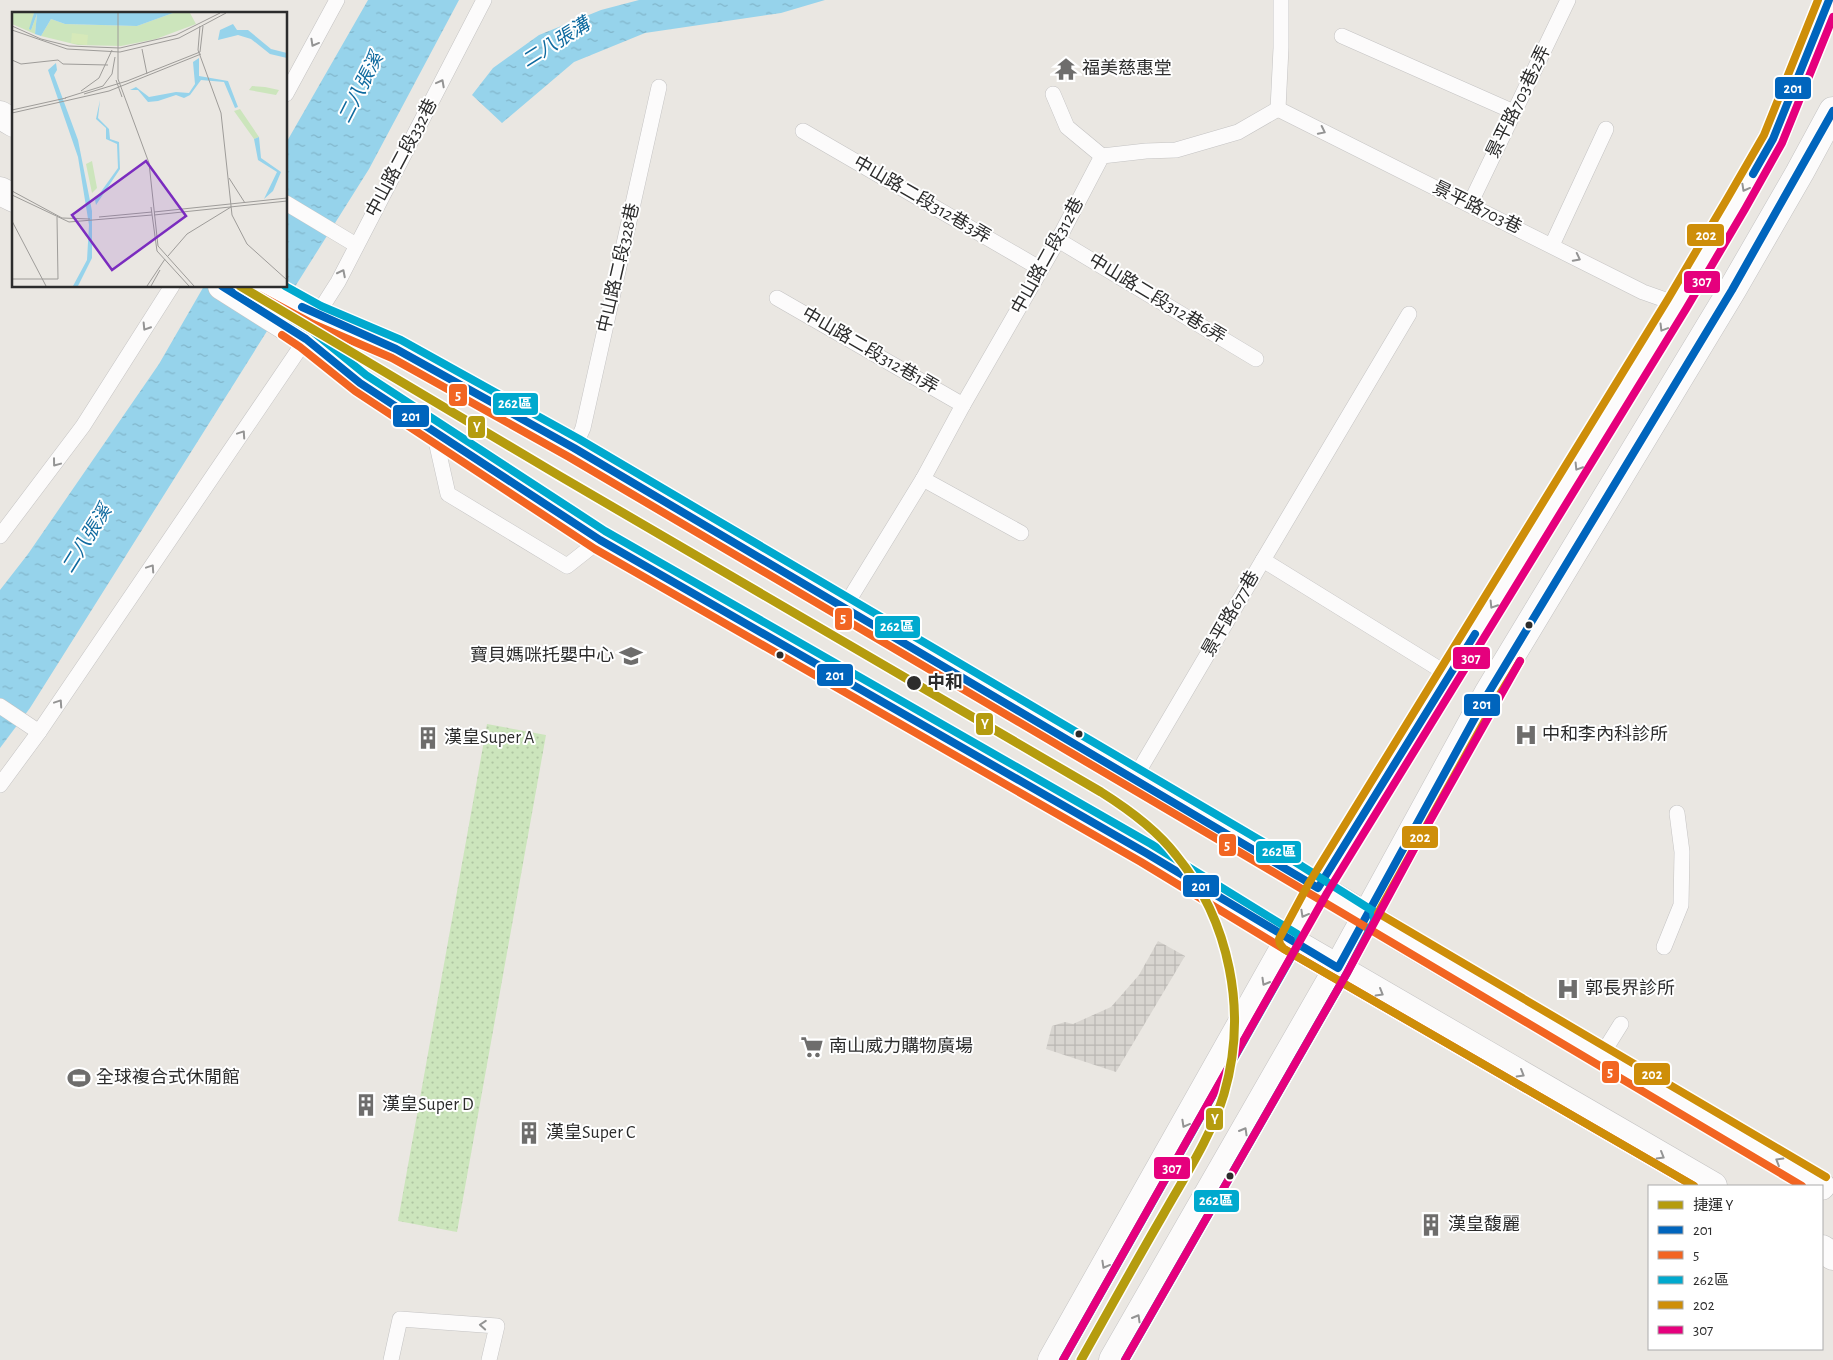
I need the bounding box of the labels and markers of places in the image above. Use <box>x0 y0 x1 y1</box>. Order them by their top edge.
temple icon: 福美慈惠堂 <box>1053 56 1079 82</box>
place label: 福美慈惠堂 <box>1082 58 1172 78</box>
unlabelled marker <box>1524 620 1534 630</box>
school or university icon: 寶貝媽咪托嬰中心 <box>618 643 644 669</box>
place label: 寶貝媽咪托嬰中心 <box>470 645 614 665</box>
unlabelled marker <box>775 650 785 660</box>
place label: 中和 <box>927 672 963 692</box>
marker: 中和 <box>905 674 923 692</box>
hospital icon: 中和李內科診所 <box>1513 722 1539 748</box>
place label: 中和李內科診所 <box>1542 724 1668 744</box>
building icon: 漢皇Super A <box>415 725 441 751</box>
place label: 漢皇Super A <box>444 727 535 747</box>
unlabelled marker <box>1074 729 1084 739</box>
hospital icon: 郭長界診所 <box>1555 976 1581 1002</box>
place label: 郭長界診所 <box>1585 978 1675 998</box>
supermarket icon: 南山威力購物廣場 <box>799 1034 825 1060</box>
place label: 南山威力購物廣場 <box>829 1036 973 1056</box>
sports icon: 全球複合式休閒館 <box>66 1065 92 1091</box>
place label: 全球複合式休閒館 <box>96 1067 240 1087</box>
building icon: 漢皇Super D <box>353 1092 379 1118</box>
place label: 漢皇Super D <box>382 1094 474 1114</box>
building icon: 漢皇Super C <box>516 1120 542 1146</box>
place label: 漢皇Super C <box>546 1122 635 1142</box>
unlabelled marker <box>1225 1171 1235 1181</box>
building icon: 漢皇馥麗 <box>1418 1212 1444 1238</box>
place label: 漢皇馥麗 <box>1448 1214 1520 1234</box>

